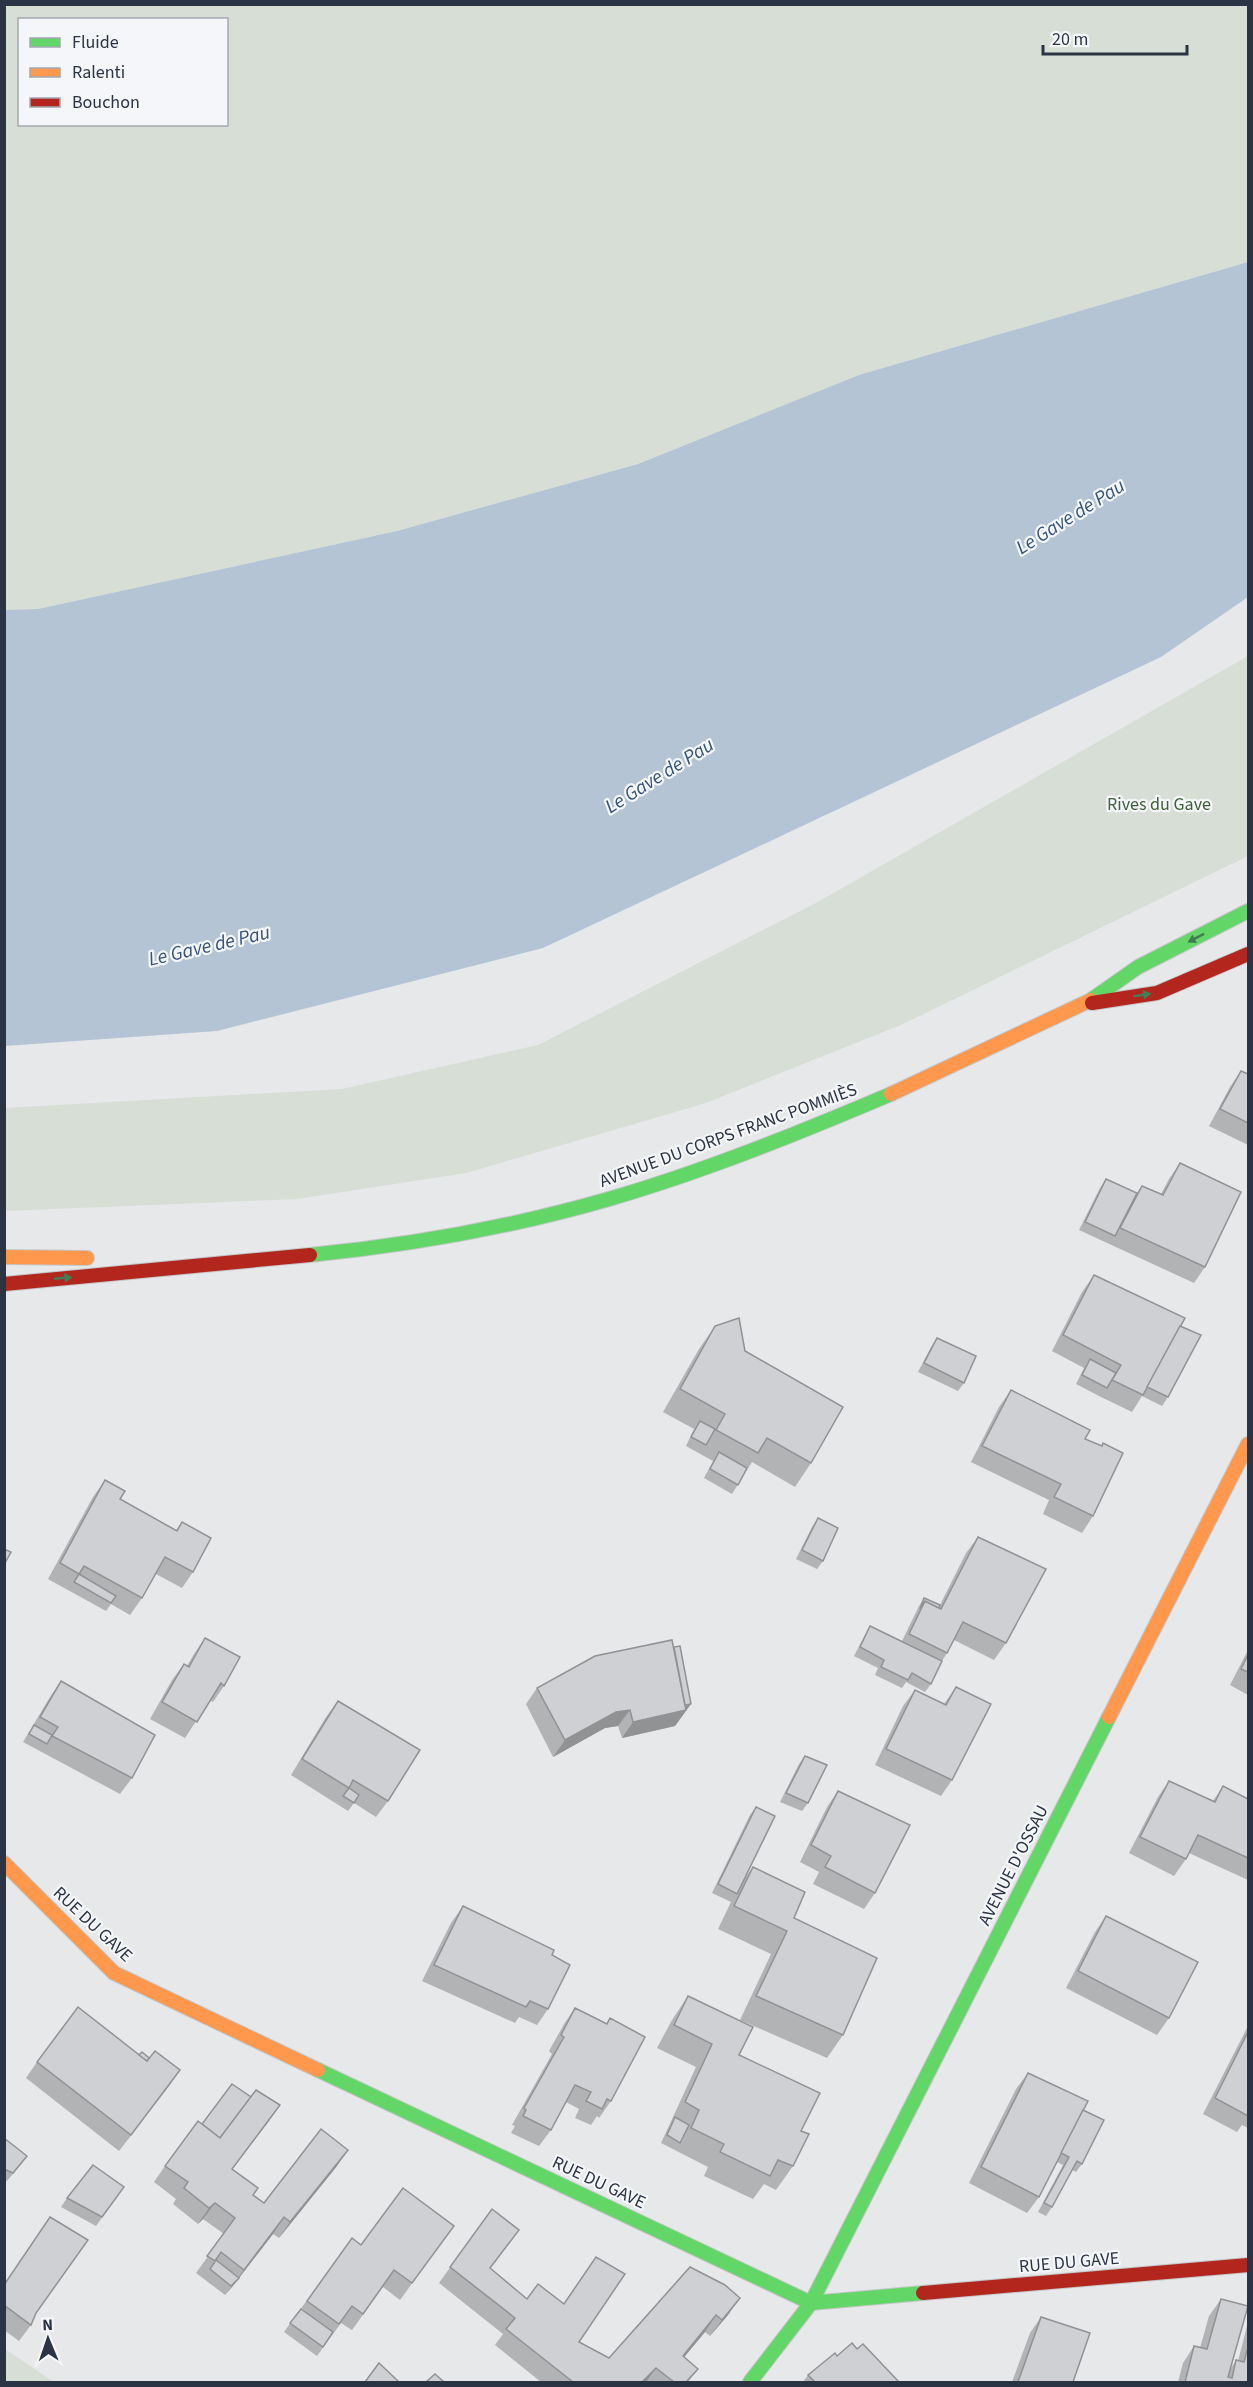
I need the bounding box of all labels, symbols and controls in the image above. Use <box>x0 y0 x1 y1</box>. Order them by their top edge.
legend <box>18 18 228 126</box>
scale bar <box>1043 18 1187 56</box>
text: 20 m <box>1052 27 1088 52</box>
text: Fluide <box>72 30 119 55</box>
text: Ralenti <box>72 60 125 85</box>
text: Bouchon <box>72 90 140 115</box>
water label: Le Gave de Pau <box>1011 472 1130 561</box>
water label: Le Gave de Pau <box>600 731 719 820</box>
park label: Rives du Gave <box>1107 792 1211 817</box>
water label: Le Gave de Pau <box>146 918 273 974</box>
one-way arrow <box>1188 933 1205 942</box>
one-way arrow <box>1133 991 1152 1000</box>
street label: AVENUE DU CORPS FRANC POMMIÈS <box>596 1077 861 1194</box>
one-way arrow <box>53 1273 72 1283</box>
street label: AVENUE D'OSSAU <box>972 1801 1055 1930</box>
street label: RUE DU GAVE <box>47 1881 138 1968</box>
street label: RUE DU GAVE <box>548 2150 650 2215</box>
street label: RUE DU GAVE <box>1018 2246 1120 2279</box>
north arrow <box>18 2309 78 2369</box>
text: N <box>42 2314 53 2336</box>

